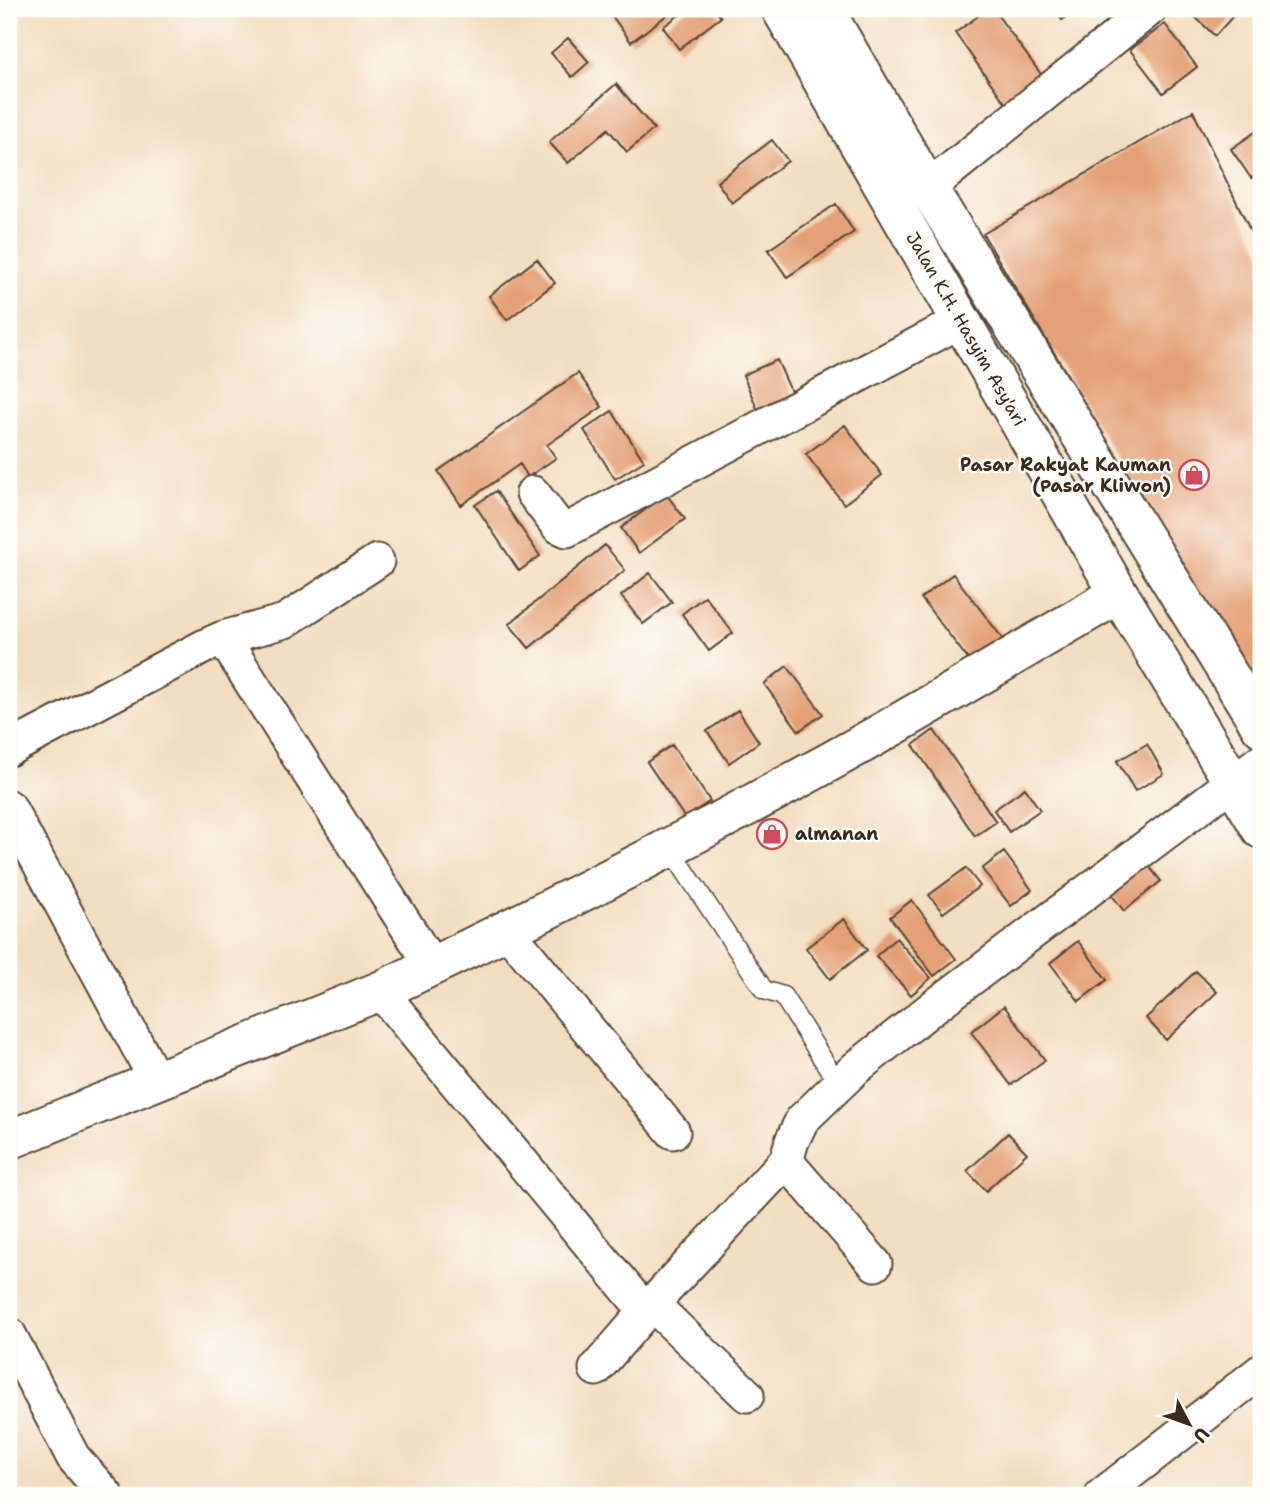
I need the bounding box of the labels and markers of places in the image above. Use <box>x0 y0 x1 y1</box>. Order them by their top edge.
place label: Pasar Rakyat Kauman (Pasar Kliwon) <box>960 453 1171 498</box>
shop icon: Pasar Rakyat Kauman (Pasar Kliwon) <box>1177 458 1211 492</box>
shop icon: almanan <box>755 817 789 851</box>
place label: almanan <box>795 822 878 846</box>

